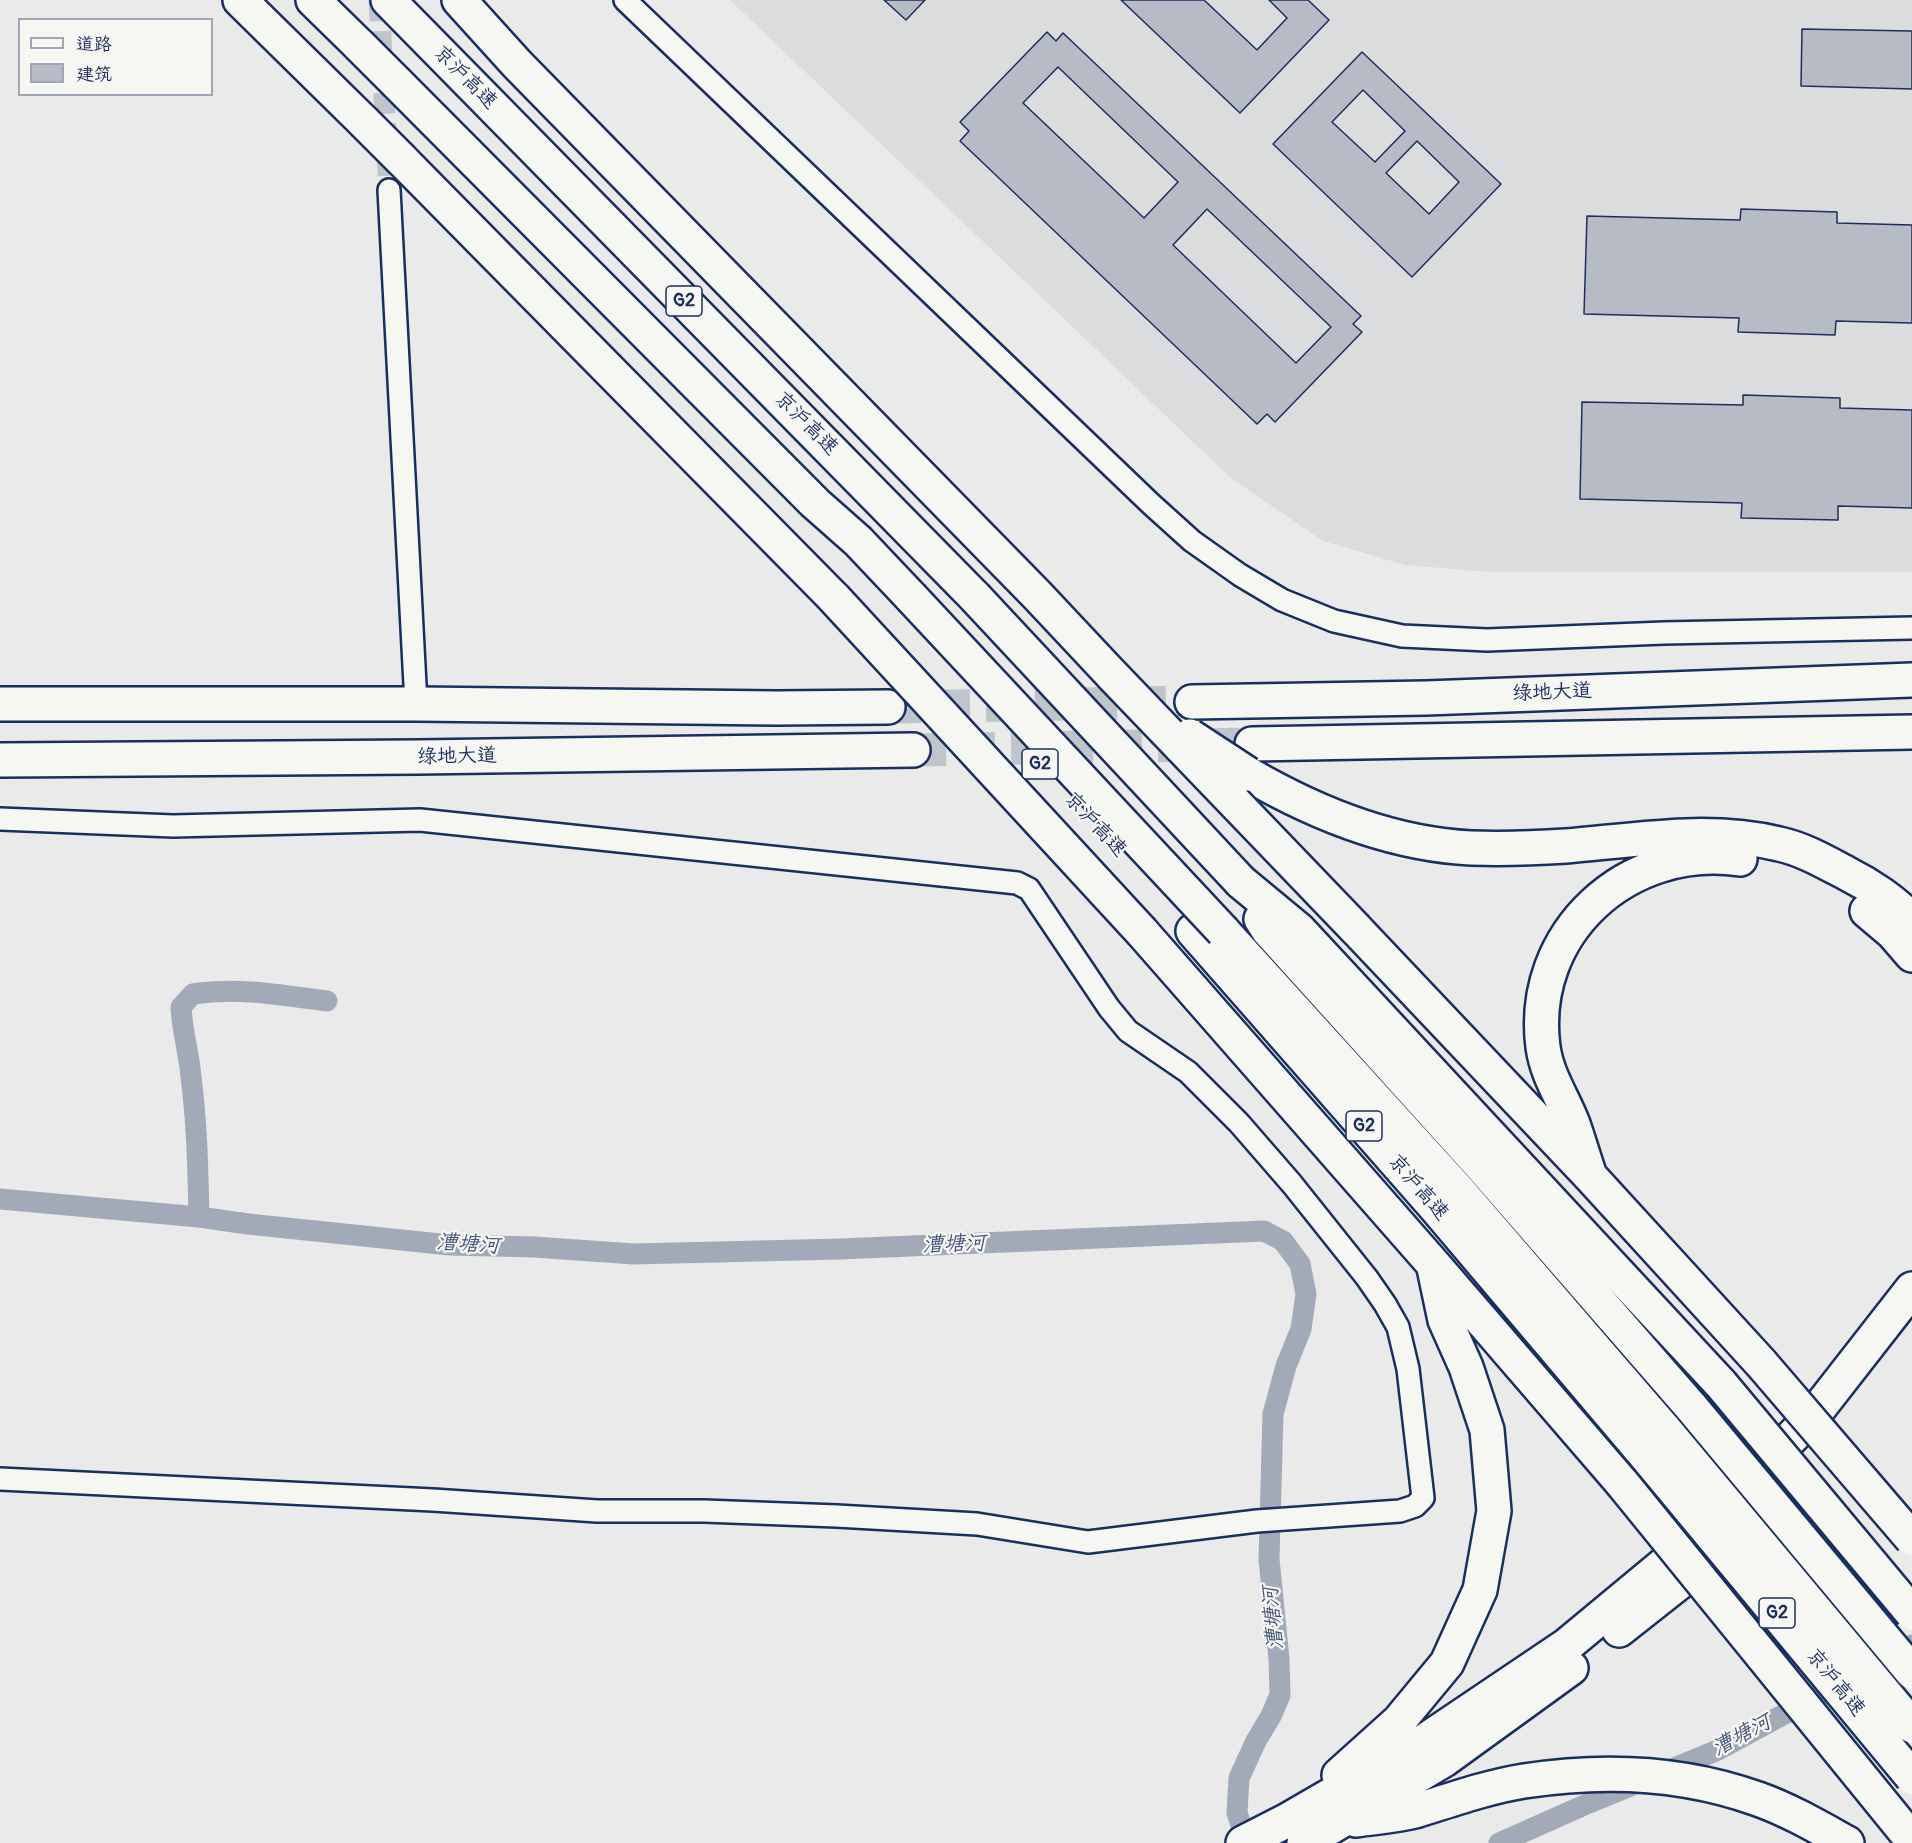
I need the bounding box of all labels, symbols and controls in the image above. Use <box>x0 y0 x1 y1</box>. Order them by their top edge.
legend <box>18 18 213 96</box>
text: 道路 <box>76 33 112 56</box>
street label: 京沪高速 <box>428 41 502 115</box>
text: 建筑 <box>76 63 112 86</box>
road number: G2 <box>666 286 702 316</box>
street label: 京沪高速 <box>769 387 843 461</box>
street label: 绿地大道 <box>1512 680 1592 706</box>
street label: 绿地大道 <box>417 744 497 770</box>
road number: G2 <box>1022 749 1058 779</box>
street label: 京沪高速 <box>1059 788 1131 862</box>
road number: G2 <box>1346 1111 1382 1141</box>
street label: 京沪高速 <box>1383 1150 1453 1226</box>
water label: 漕塘河 <box>436 1230 500 1260</box>
water label: 漕塘河 <box>922 1231 986 1259</box>
water label: 漕塘河 <box>1259 1586 1289 1650</box>
road number: G2 <box>1759 1598 1795 1628</box>
street label: 京沪高速 <box>1801 1644 1869 1722</box>
water label: 漕塘河 <box>1708 1710 1776 1762</box>

